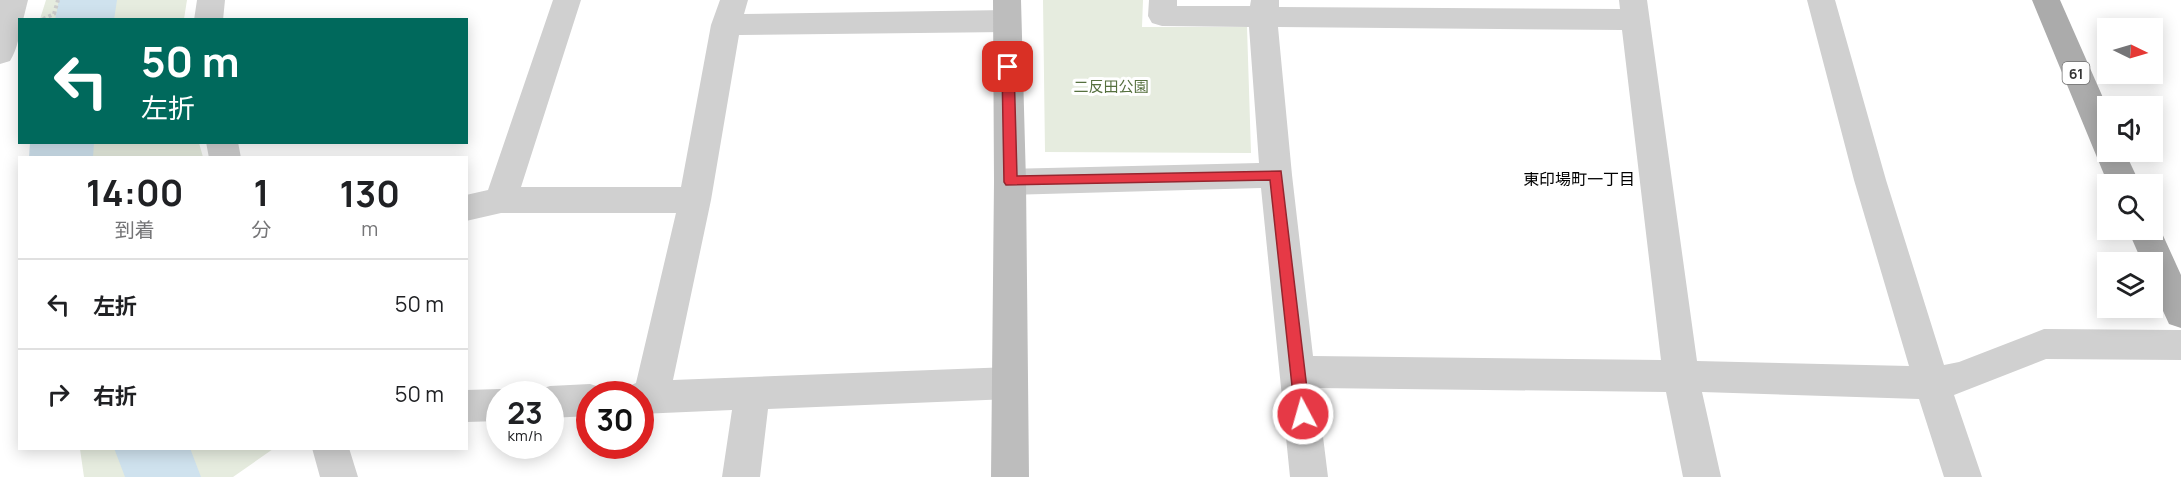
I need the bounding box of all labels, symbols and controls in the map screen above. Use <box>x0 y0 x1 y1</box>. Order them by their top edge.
north arrow <box>2097 18 2163 84</box>
map controls <box>2097 18 2163 318</box>
text: 50 m <box>141 32 239 90</box>
pin <box>982 41 1033 92</box>
icon: left <box>42 42 120 120</box>
icon: arrive <box>991 50 1024 83</box>
road number: 61 <box>2062 62 2090 84</box>
park label: 二反田公園 <box>1073 76 1149 97</box>
text: 左折 <box>141 89 195 126</box>
button: sound <box>2097 96 2163 162</box>
text: 14:00 <box>86 168 183 217</box>
text: 1 <box>254 168 269 217</box>
district label: 東印場町一丁目 <box>1523 168 1635 190</box>
text: 130 <box>340 169 400 218</box>
button: search <box>2097 174 2163 240</box>
text: m <box>361 215 378 242</box>
text: 到着 <box>115 216 155 243</box>
text: 分 <box>251 216 271 243</box>
button: layers <box>2097 252 2163 318</box>
icon: left <box>42 288 75 321</box>
text: 50 m <box>395 289 444 319</box>
text: 左折 <box>93 291 137 321</box>
icon: right <box>42 378 75 411</box>
text: 50 m <box>395 379 444 409</box>
text: 右折 <box>93 381 137 411</box>
speed limit sign: 30 <box>576 381 654 459</box>
position arrow <box>1271 382 1335 446</box>
text: 23 <box>507 392 543 433</box>
text: km/h <box>508 425 542 446</box>

